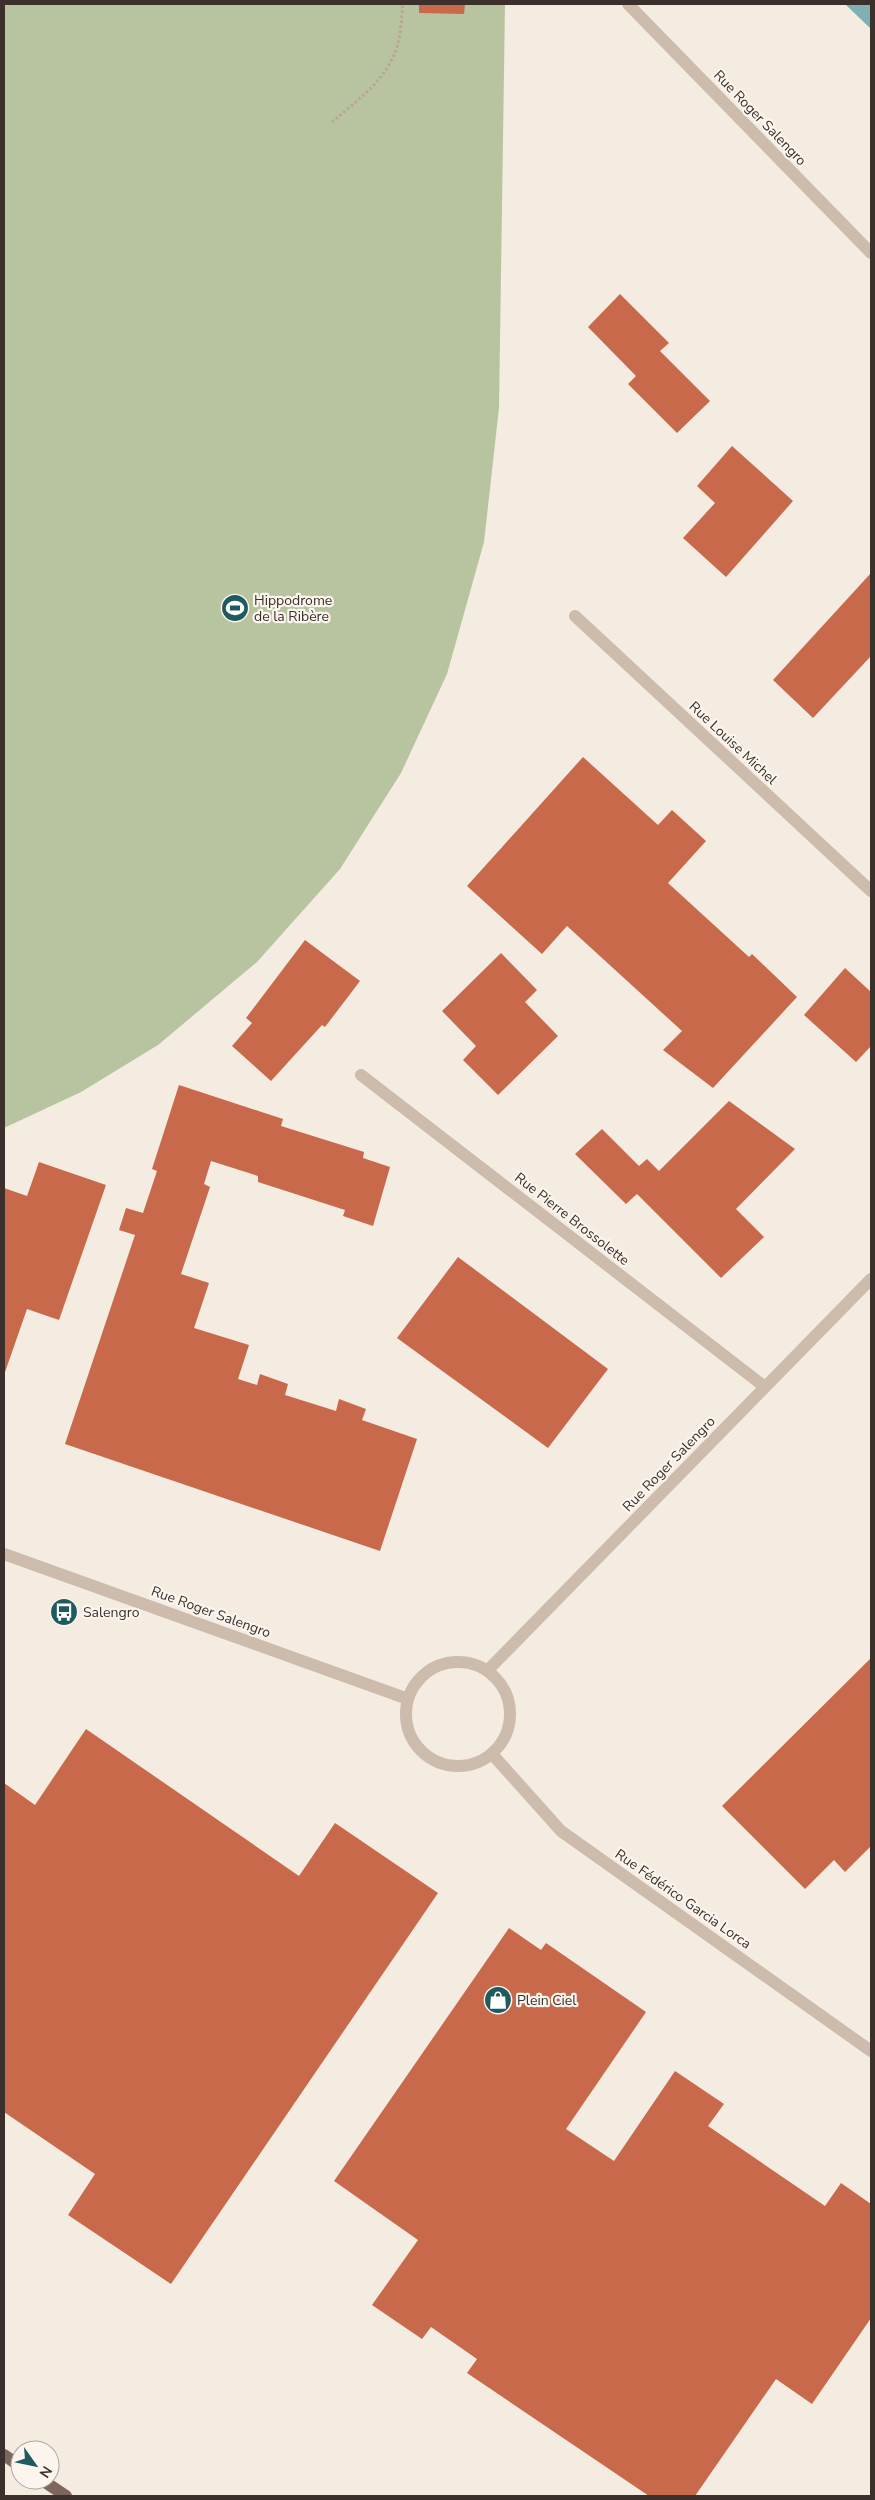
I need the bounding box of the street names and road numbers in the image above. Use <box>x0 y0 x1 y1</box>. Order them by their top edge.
street label: Rue Roger Salengro <box>709 66 811 170</box>
street label: Rue Louise Michel <box>685 697 782 789</box>
street label: Rue Pierre Brossolette <box>511 1168 633 1270</box>
street label: Rue Roger Salengro <box>618 1412 720 1516</box>
street label: Rue Roger Salengro <box>149 1582 274 1643</box>
street label: Rue Fédérico Garcia Lorca <box>611 1845 755 1953</box>

